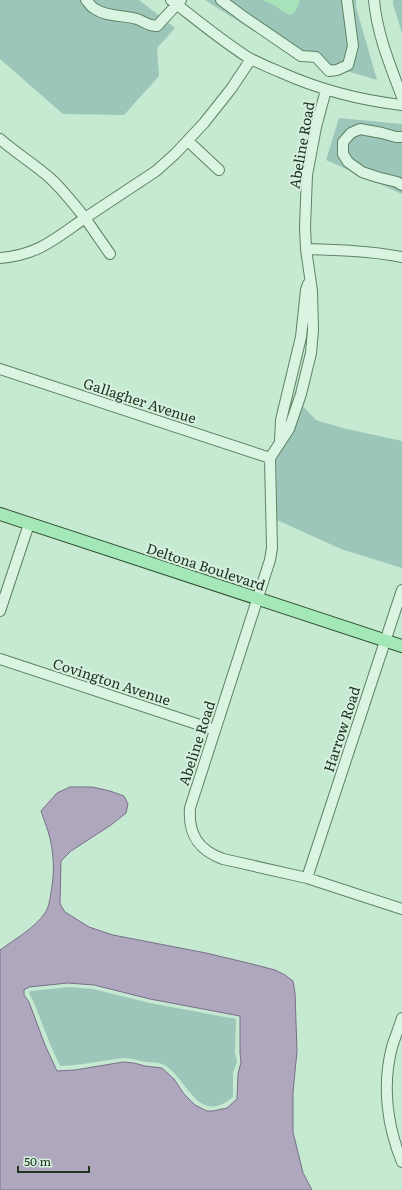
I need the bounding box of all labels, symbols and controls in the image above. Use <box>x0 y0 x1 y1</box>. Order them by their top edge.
street label: Abeline Road <box>283 99 319 190</box>
street label: Gallagher Avenue <box>81 372 199 428</box>
street label: Deltona Boulevard <box>144 537 268 595</box>
street label: Covington Avenue <box>51 653 173 709</box>
street label: Harrow Road <box>318 683 364 774</box>
street label: Abeline Road <box>173 698 219 788</box>
scale bar <box>18 1148 89 1174</box>
text: 50 m <box>24 1152 51 1170</box>

